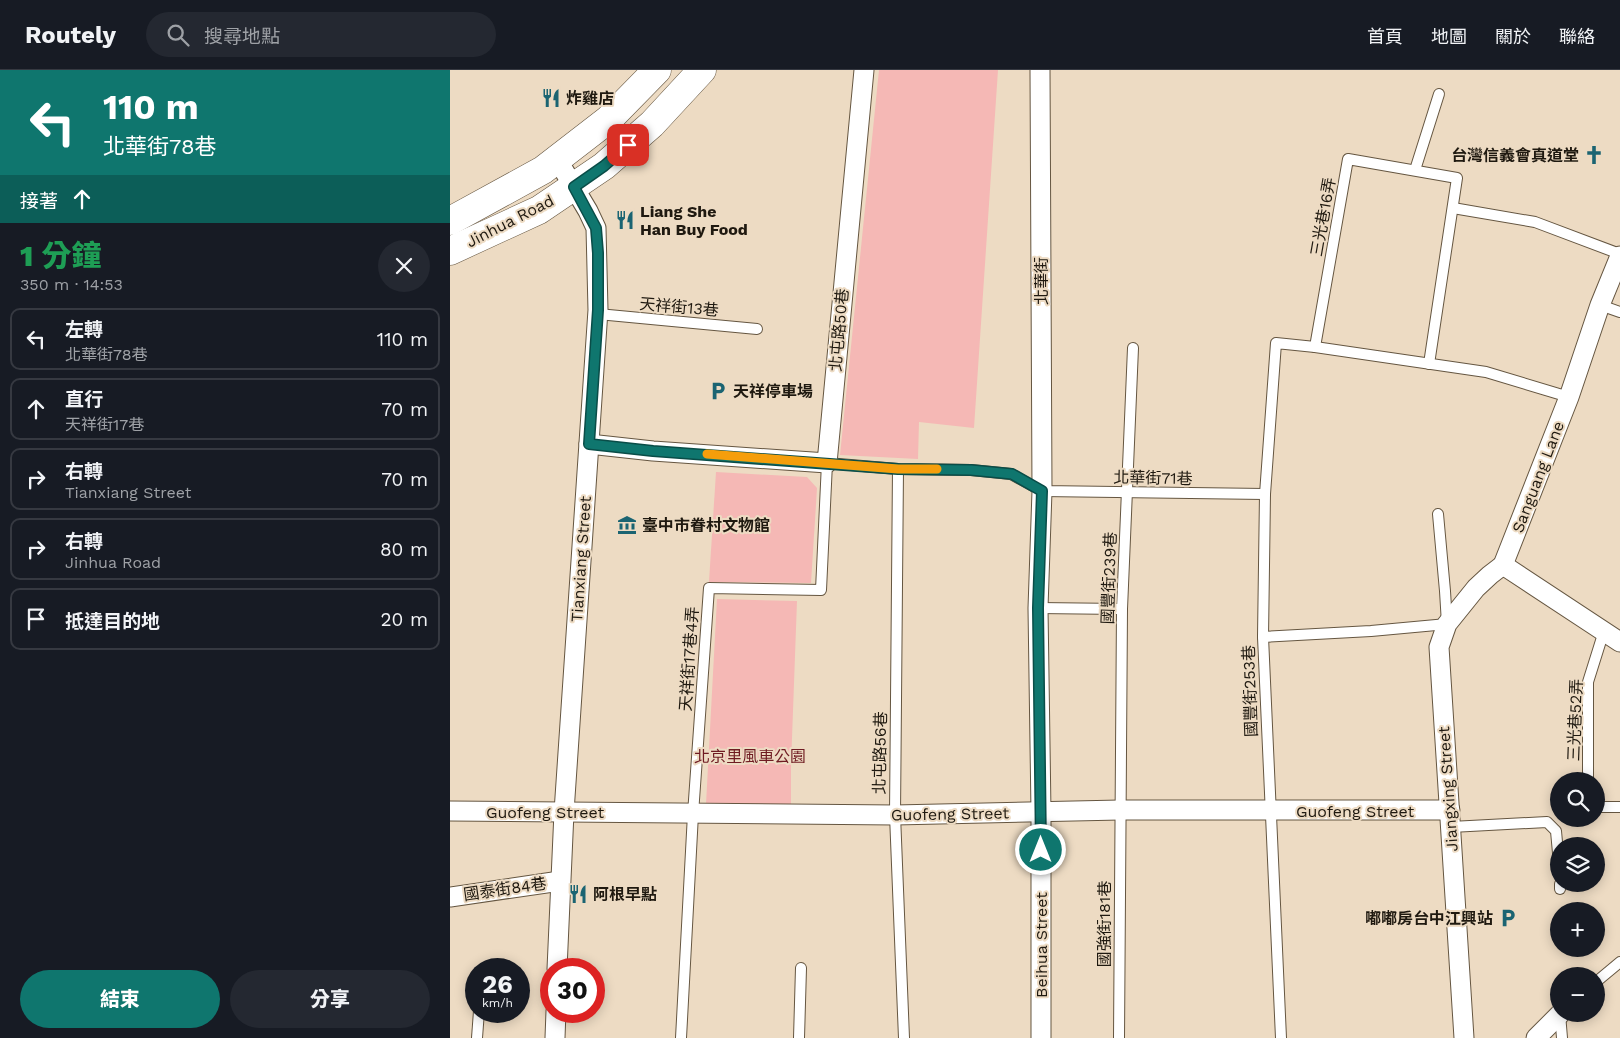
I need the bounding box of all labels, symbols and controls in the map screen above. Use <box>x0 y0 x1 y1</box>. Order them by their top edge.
search box <box>146 12 496 57</box>
text: Routely <box>25 21 116 49</box>
icon: search <box>164 21 192 49</box>
text: 搜尋地點 <box>204 25 280 48</box>
text: 首頁 <box>1367 26 1403 47</box>
text: 地圖 <box>1431 26 1467 47</box>
text: 關於 <box>1495 26 1531 47</box>
text: 聯絡 <box>1559 26 1595 47</box>
text: 110 m <box>103 86 199 128</box>
restaurant icon: 炸雞店 <box>540 87 562 109</box>
place label: 炸雞店 <box>566 89 614 108</box>
icon: left <box>20 90 85 155</box>
pin <box>607 124 649 166</box>
icon: arrive <box>614 131 642 159</box>
text: 北華街78巷 <box>103 134 216 159</box>
church icon: 台灣信義會真道堂 <box>1583 144 1605 166</box>
place label: 台灣信義會真道堂 <box>1451 146 1579 165</box>
street label: 三光巷16弄 <box>1307 176 1339 258</box>
icon: ahead <box>68 185 96 213</box>
text: 接著 <box>20 190 58 213</box>
street label: Jinhua Road <box>463 191 557 251</box>
place label: Liang She Han Buy Food <box>640 202 748 239</box>
restaurant icon: Liang She Han Buy Food <box>614 209 636 231</box>
text: 1 分鐘 <box>20 238 101 273</box>
button: close <box>378 240 430 292</box>
street label: 北華街 <box>1032 257 1051 305</box>
text: 350 m · 14:53 <box>20 275 123 294</box>
street label: 北屯路50巷 <box>826 288 852 372</box>
street label: 天祥街13巷 <box>639 294 719 320</box>
text: 左轉 <box>65 318 103 341</box>
icon: left <box>22 325 50 353</box>
text: 110 m <box>377 328 428 351</box>
text: 北華街78巷 <box>65 345 148 364</box>
parking icon: 天祥停車場 <box>707 380 729 402</box>
place label: 天祥停車場 <box>733 382 813 401</box>
text: 直行 <box>65 388 103 411</box>
icon: ahead <box>22 395 50 423</box>
text: 70 m <box>381 398 428 421</box>
text: 天祥街17巷 <box>65 415 144 434</box>
street label: Sanguang Lane <box>1508 418 1568 536</box>
text: 右轉 <box>65 460 103 483</box>
icon: right <box>22 465 50 493</box>
text: 70 m <box>381 468 428 491</box>
street label: 北華街71巷 <box>1113 468 1193 488</box>
text: Tianxiang Street <box>65 483 192 502</box>
street label: Tianxiang Street <box>567 495 595 623</box>
museum icon: 臺中市眷村文物館 <box>616 514 638 536</box>
place label: 臺中市眷村文物館 <box>642 516 770 535</box>
text: 右轉 <box>65 530 103 553</box>
street label: 國豐街239巷 <box>1098 531 1120 625</box>
icon: right <box>22 535 50 563</box>
text: 80 m <box>380 538 428 561</box>
text: Jinhua Road <box>65 553 161 572</box>
icon: arrive <box>22 605 50 633</box>
street label: 天祥街17巷4弄 <box>676 606 702 712</box>
text: 20 m <box>381 608 428 631</box>
text: 抵達目的地 <box>65 610 160 633</box>
street label: 國豐街253巷 <box>1239 645 1261 737</box>
street label: 三光巷52弄 <box>1564 678 1586 762</box>
street label: 北屯路56巷 <box>870 711 890 795</box>
street label: Jiangxing Street <box>1434 725 1462 852</box>
park label: 北京里風車公園 <box>694 747 806 766</box>
map controls <box>1550 772 1605 1022</box>
button: search <box>1550 772 1605 827</box>
street label: Guofeng Street <box>1296 802 1414 821</box>
street label: Guofeng Street <box>486 803 604 822</box>
street label: Guofeng Street <box>891 803 1010 825</box>
position arrow <box>1014 823 1066 875</box>
button: layers <box>1550 837 1605 892</box>
street label: 國泰街84巷 <box>462 874 548 904</box>
street label: 國強街181巷 <box>1095 881 1114 967</box>
restaurant icon: 阿根早點 <box>567 883 589 905</box>
place label: 阿根早點 <box>593 885 657 904</box>
street label: Beihua Street <box>1032 892 1051 998</box>
button: + <box>1550 902 1605 957</box>
parking icon: 嘟嘟房台中江興站 <box>1497 907 1519 929</box>
place label: 嘟嘟房台中江興站 <box>1365 909 1493 928</box>
speed limit sign: 30 <box>540 958 605 1023</box>
button: − <box>1550 967 1605 1022</box>
button: 結束 <box>20 970 220 1028</box>
button: 分享 <box>230 970 430 1028</box>
text: 26 <box>482 970 513 999</box>
text: km/h <box>482 996 513 1010</box>

